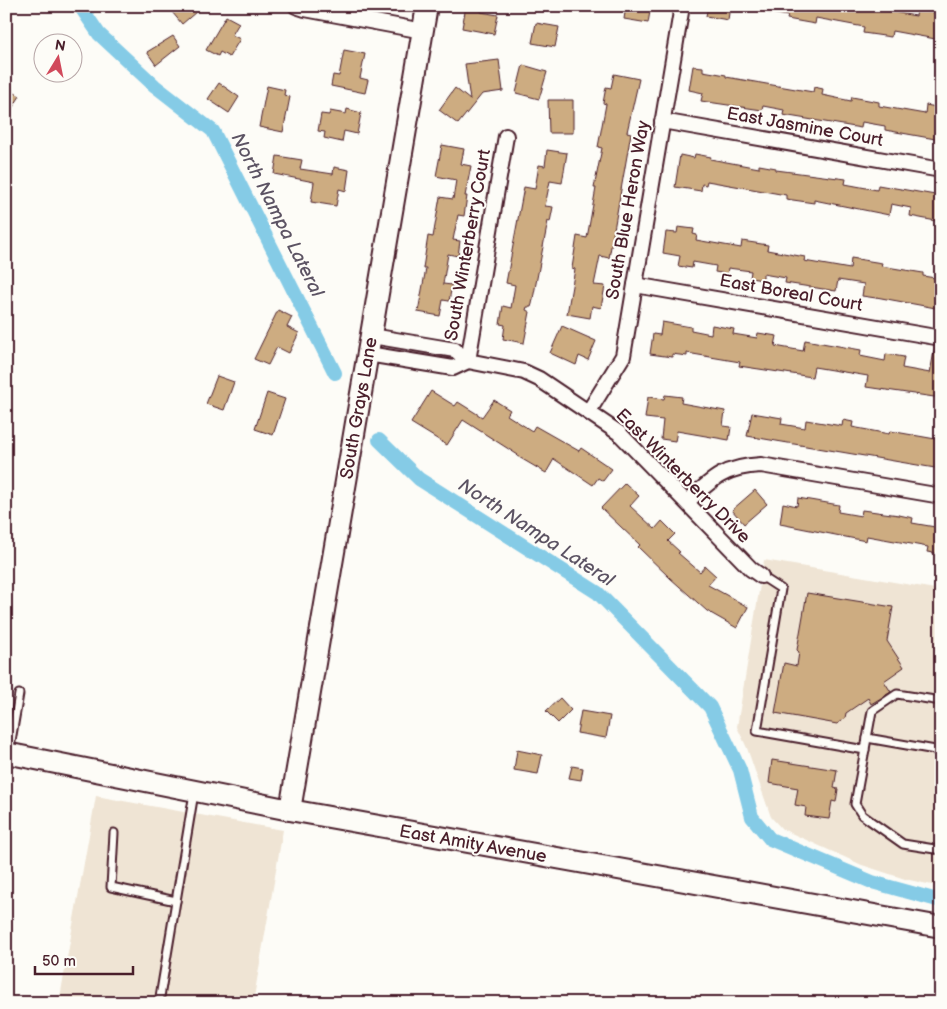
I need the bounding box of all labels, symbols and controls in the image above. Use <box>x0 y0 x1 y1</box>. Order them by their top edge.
north arrow <box>32 32 82 82</box>
text: N <box>54 36 67 55</box>
street label: East Jasmine Court <box>725 103 885 151</box>
street label: South Blue Heron Way <box>602 118 654 301</box>
water label: North Nampa Lateral <box>226 129 329 301</box>
street label: South Winterberry Court <box>441 147 495 342</box>
street label: East Boreal Court <box>718 270 865 316</box>
street label: South Grays Lane <box>336 335 382 481</box>
street label: East Winterberry Drive <box>611 404 755 548</box>
water label: North Nampa Lateral <box>454 474 619 592</box>
street label: East Amity Avenue <box>398 821 549 867</box>
scale bar <box>35 944 132 976</box>
text: 50 m <box>42 952 76 971</box>

